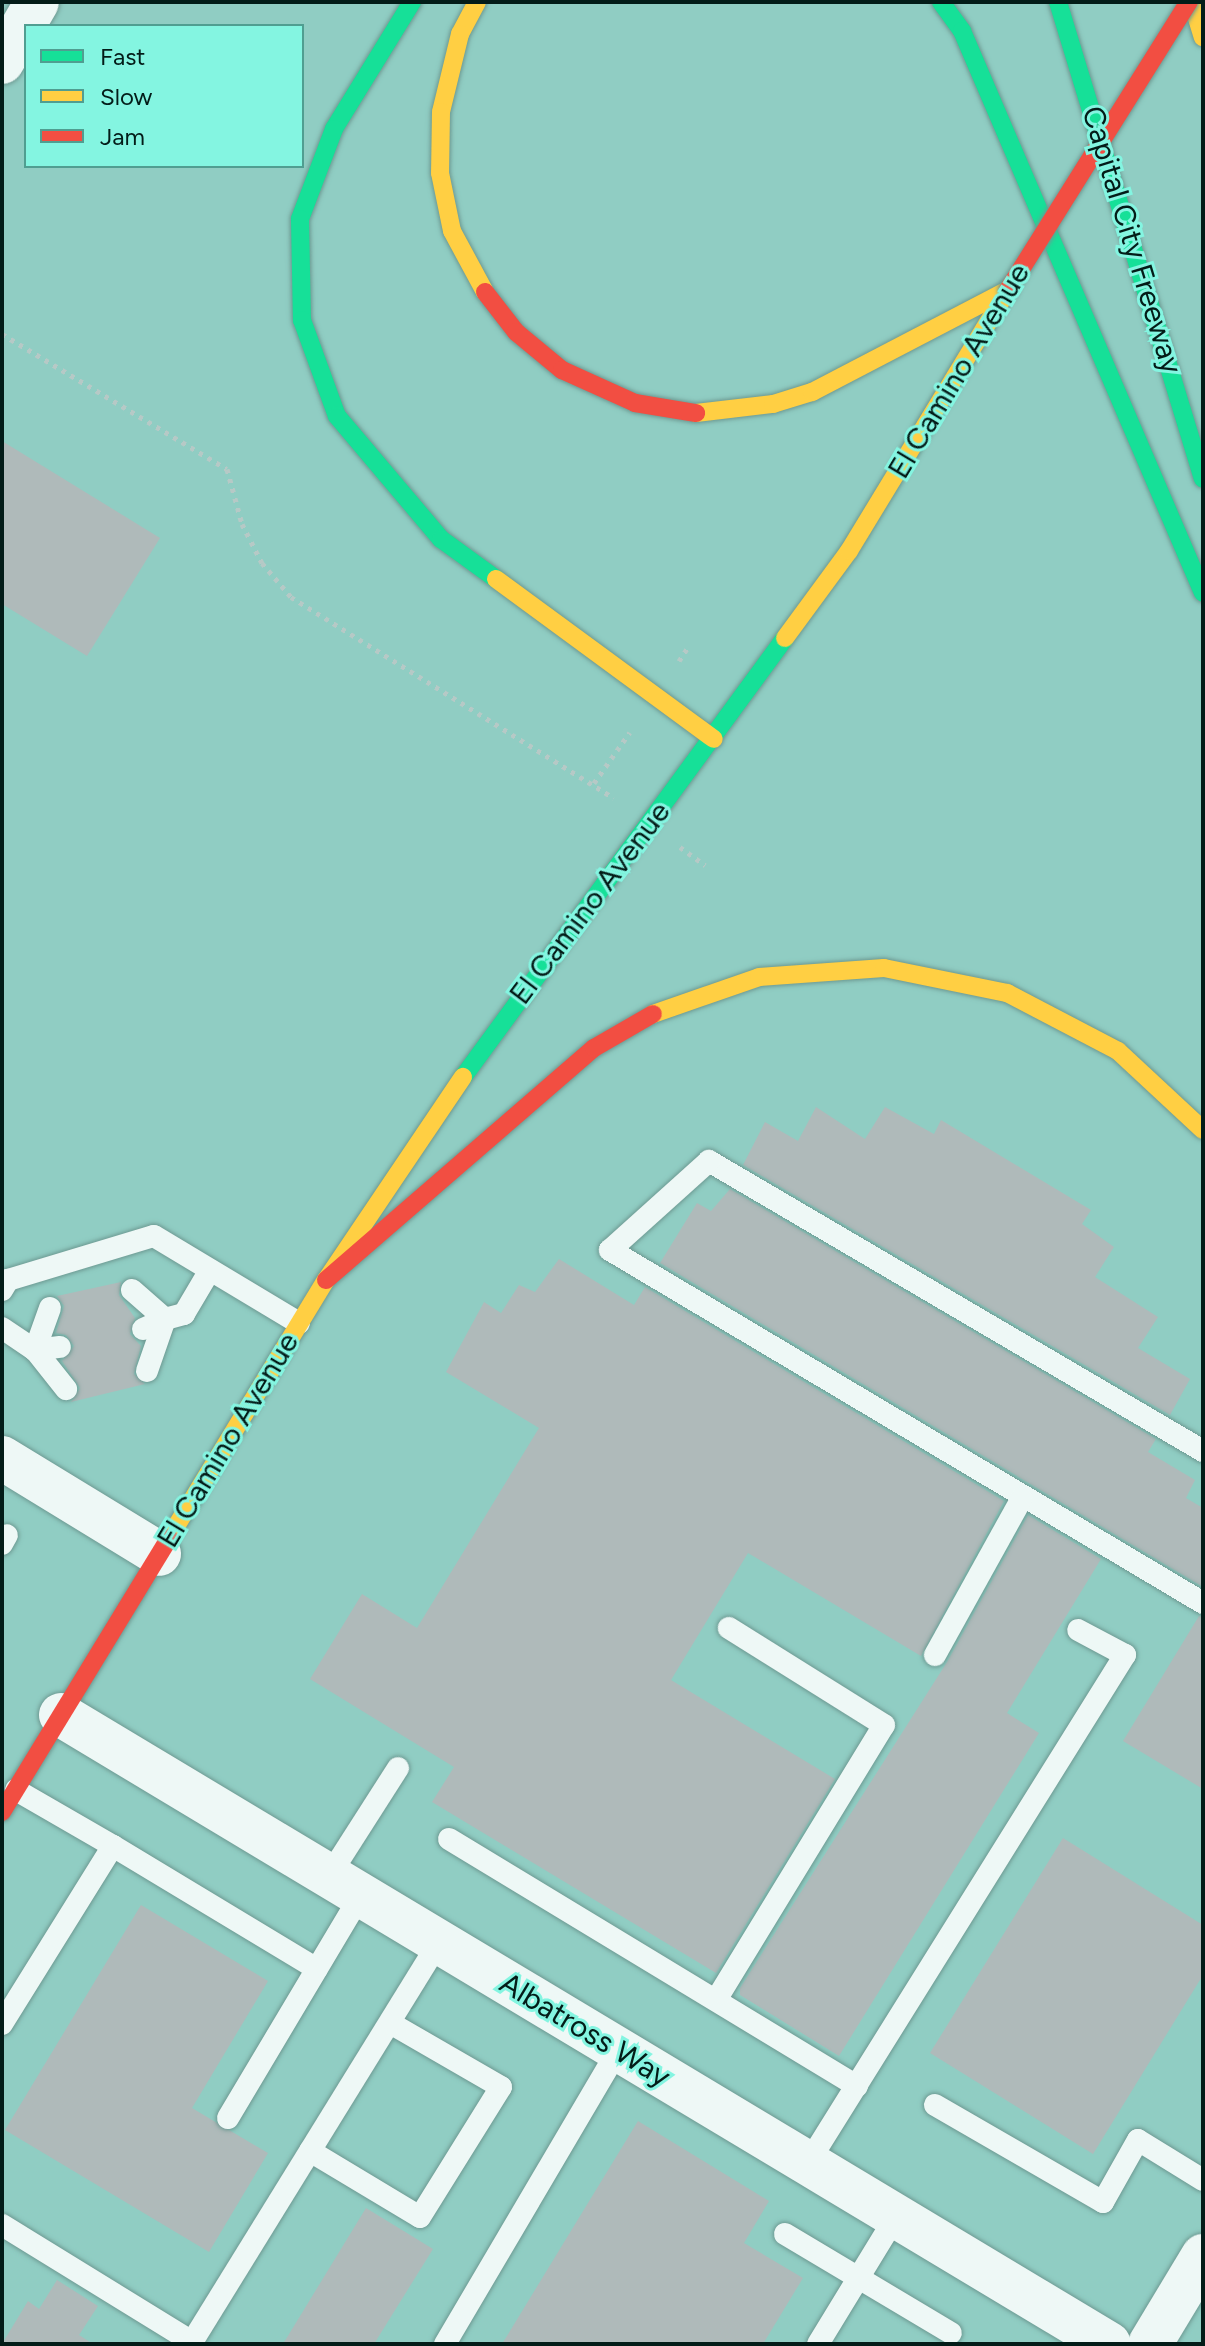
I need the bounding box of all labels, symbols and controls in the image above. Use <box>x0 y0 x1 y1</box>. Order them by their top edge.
legend <box>24 24 304 168</box>
text: Fast <box>100 42 145 71</box>
text: Slow <box>100 82 152 111</box>
street label: Capital City Freeway <box>1074 102 1190 378</box>
text: Jam <box>100 122 145 151</box>
street label: El Camino Avenue <box>881 257 1037 485</box>
street label: El Camino Avenue <box>502 795 678 1011</box>
street label: El Camino Avenue <box>150 1326 306 1554</box>
street label: Albatross Way <box>493 1965 677 2095</box>

